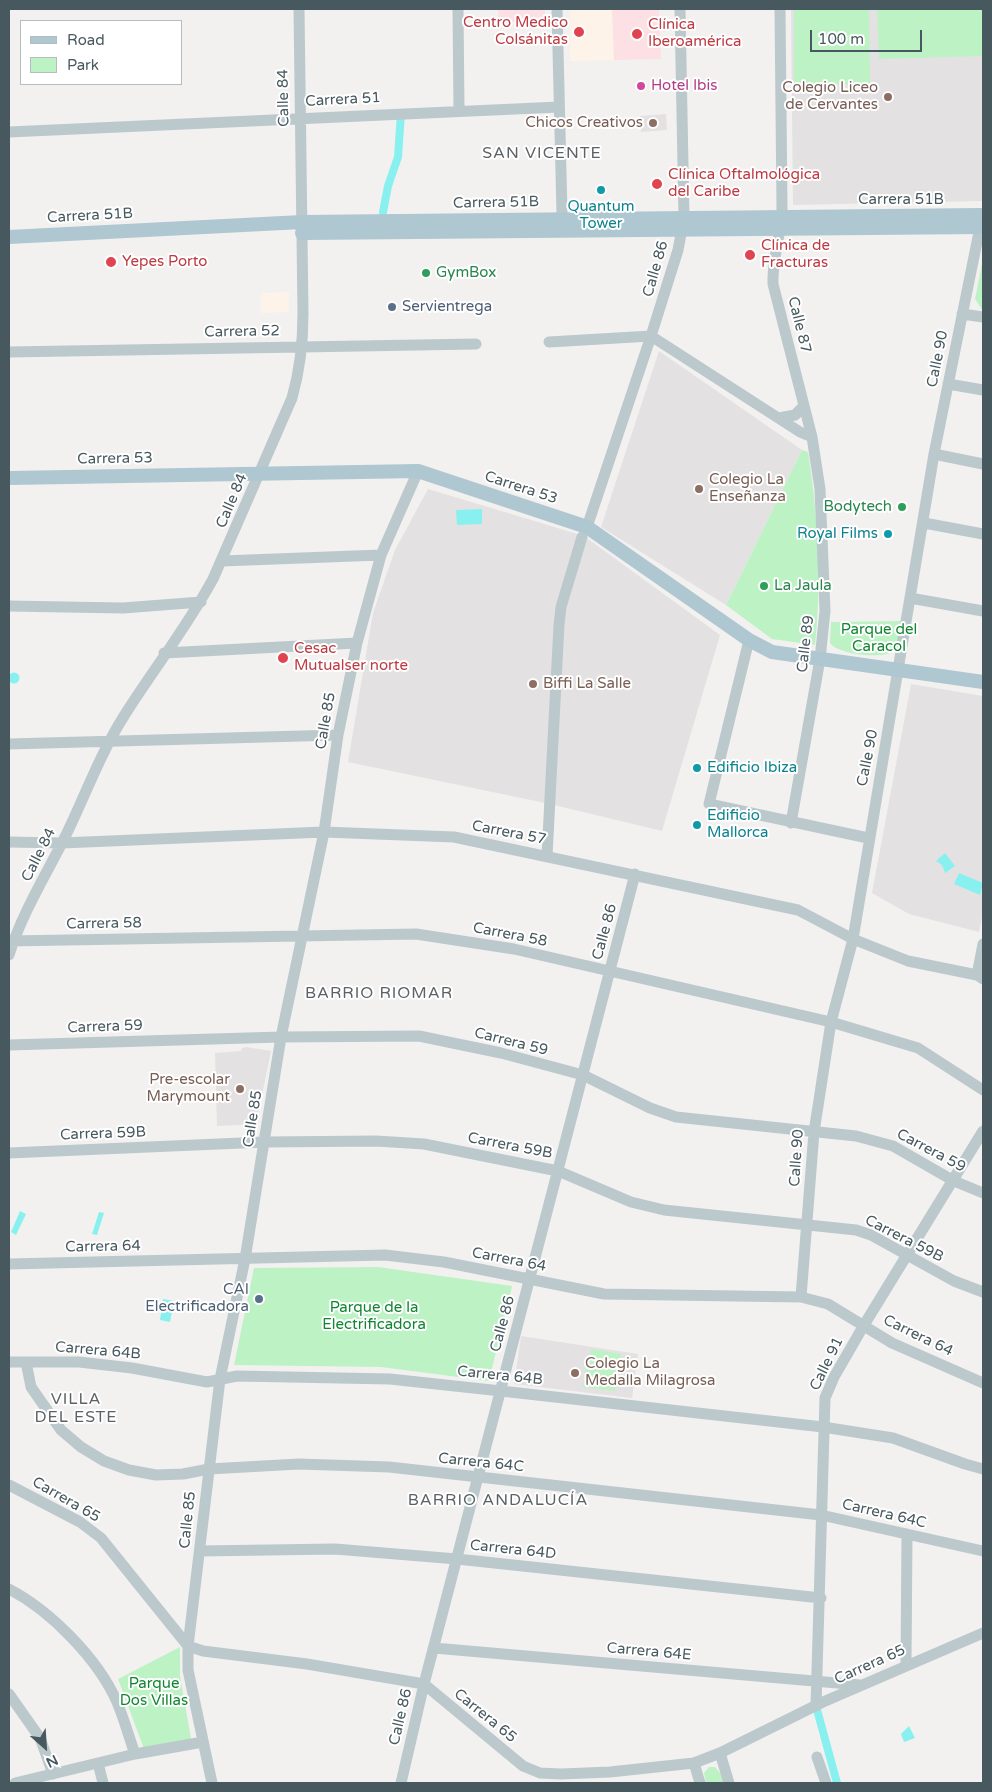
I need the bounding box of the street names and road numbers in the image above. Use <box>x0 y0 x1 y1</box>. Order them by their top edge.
street label: Calle 84 <box>274 69 294 127</box>
street label: Carrera 51 <box>305 89 381 111</box>
street label: Carrera 51B <box>858 191 944 209</box>
street label: Carrera 51B <box>453 193 539 213</box>
street label: Carrera 51B <box>47 205 133 227</box>
street label: Calle 86 <box>639 239 673 299</box>
street label: Calle 87 <box>783 295 815 355</box>
street label: Carrera 52 <box>204 322 280 342</box>
street label: Calle 90 <box>924 329 952 389</box>
street label: Carrera 53 <box>77 449 153 469</box>
street label: Carrera 53 <box>482 468 560 508</box>
street label: Calle 84 <box>212 471 252 531</box>
street label: Calle 89 <box>794 614 818 674</box>
street label: Calle 85 <box>312 691 340 751</box>
street label: Calle 90 <box>854 728 882 788</box>
street label: Carrera 57 <box>470 817 548 849</box>
street label: Calle 84 <box>18 825 60 885</box>
street label: Calle 86 <box>589 902 621 962</box>
street label: Carrera 58 <box>66 914 142 934</box>
street label: Carrera 58 <box>471 919 549 951</box>
street label: Carrera 59 <box>67 1017 143 1037</box>
street label: Carrera 59 <box>472 1024 550 1060</box>
street label: Calle 85 <box>240 1089 266 1149</box>
street label: Carrera 59B <box>60 1124 146 1144</box>
street label: Carrera 59 <box>893 1125 969 1177</box>
street label: Carrera 59B <box>466 1129 554 1163</box>
street label: Calle 90 <box>786 1129 808 1187</box>
street label: Carrera 59B <box>862 1211 946 1267</box>
street label: Carrera 64 <box>65 1237 141 1257</box>
street label: Carrera 64 <box>470 1244 548 1276</box>
street label: Calle 86 <box>487 1294 519 1354</box>
street label: Carrera 64 <box>880 1311 956 1361</box>
street label: Calle 91 <box>806 1334 848 1394</box>
street label: Carrera 64B <box>54 1338 142 1364</box>
street label: Carrera 64B <box>456 1363 544 1389</box>
street label: Carrera 64C <box>437 1450 525 1476</box>
street label: Carrera 65 <box>29 1473 103 1527</box>
street label: Calle 85 <box>176 1490 200 1550</box>
street label: Carrera 64C <box>840 1496 928 1532</box>
street label: Carrera 64D <box>469 1537 557 1563</box>
street label: Carrera 64E <box>606 1639 692 1665</box>
street label: Carrera 65 <box>832 1641 908 1689</box>
street label: Carrera 65 <box>450 1685 520 1747</box>
street label: Calle 86 <box>386 1687 416 1747</box>

